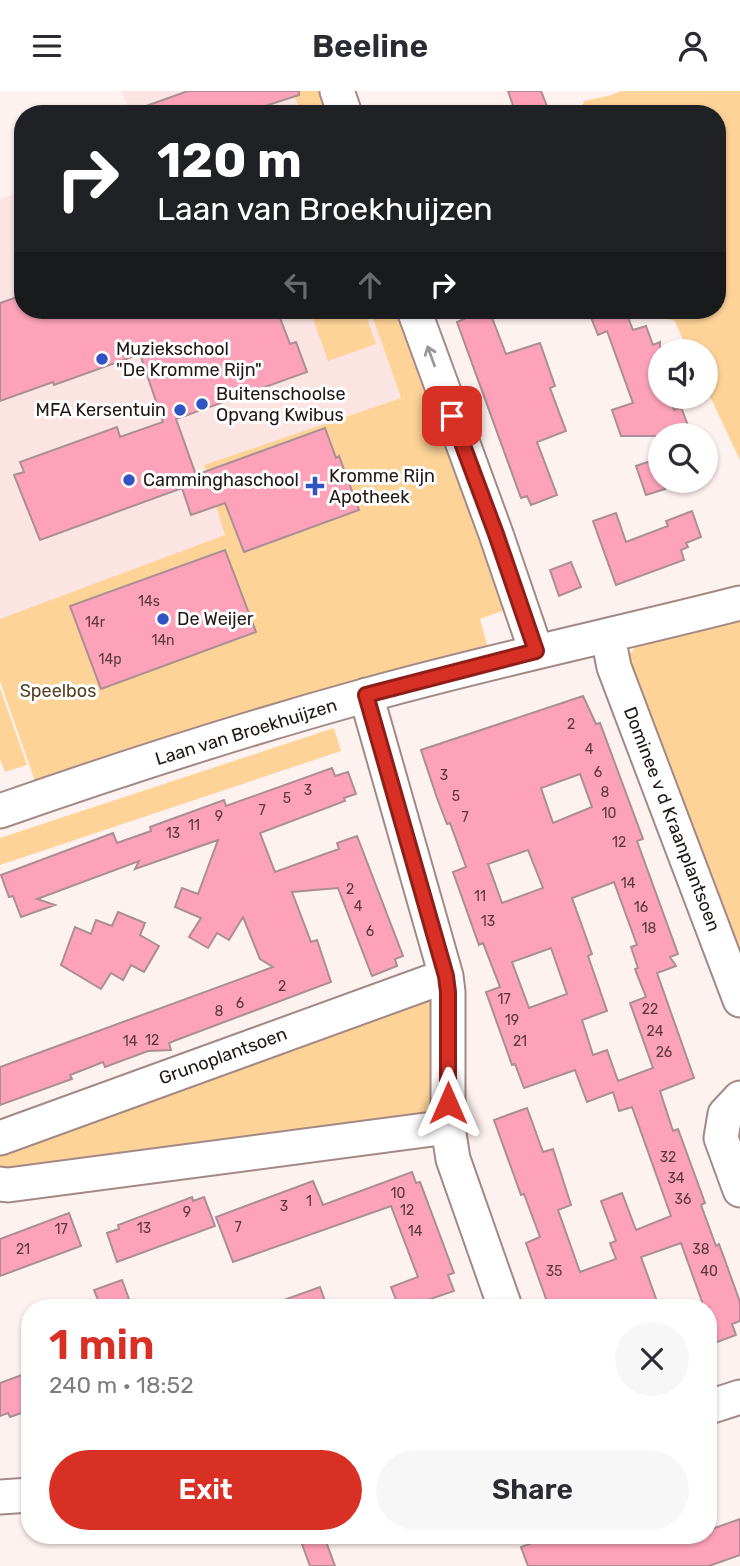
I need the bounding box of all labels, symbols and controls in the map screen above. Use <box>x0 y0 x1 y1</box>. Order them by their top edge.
icon: menu <box>28 27 66 65</box>
text: Beeline <box>312 27 428 65</box>
icon: person <box>674 27 712 65</box>
text: 120 m <box>157 131 302 189</box>
icon: right <box>42 133 133 224</box>
text: Laan van Broekhuijzen <box>157 190 493 228</box>
icon: left <box>278 266 316 304</box>
icon: ahead <box>351 266 389 304</box>
icon: right <box>424 266 462 304</box>
place label: Muziekschool "De Kromme Rijn" <box>116 338 262 381</box>
map controls <box>648 339 718 493</box>
button: sound <box>648 339 718 409</box>
one-way arrow <box>424 345 436 367</box>
marker: Muziekschool "De Kromme Rijn" <box>94 351 110 367</box>
place label: Buitenschoolse Opvang Kwibus <box>216 383 346 426</box>
pin <box>422 386 482 446</box>
marker: Buitenschoolse Opvang Kwibus <box>194 396 210 412</box>
icon: arrive <box>433 397 471 435</box>
place label: MFA Kersentuin <box>36 399 166 421</box>
marker: MFA Kersentuin <box>172 402 188 418</box>
button: search <box>648 423 718 493</box>
place label: Kromme Rijn Apotheek <box>329 465 435 508</box>
place label: Camminghaschool <box>143 469 299 491</box>
marker: Camminghaschool <box>121 472 137 488</box>
marker: Kromme Rijn Apotheek <box>307 478 323 494</box>
house number: 14s <box>138 593 160 610</box>
place label: De Weijer <box>177 608 254 630</box>
marker: De Weijer <box>155 611 171 627</box>
house number: 14r <box>85 614 106 631</box>
house number: 14n <box>151 632 175 649</box>
house number: 14p <box>98 651 122 668</box>
park label: Speelbos <box>20 680 96 702</box>
street label: Laan van Broekhuijzen <box>152 694 340 770</box>
street label: Dominee v d Kraanplantsoen <box>619 704 725 934</box>
house number: 2 <box>567 716 575 733</box>
house number: 4 <box>585 741 594 758</box>
house number: 6 <box>594 764 602 781</box>
house number: 3 <box>440 767 448 784</box>
house number: 3 <box>304 782 312 799</box>
house number: 8 <box>601 784 610 801</box>
house number: 5 <box>452 788 460 805</box>
house number: 5 <box>283 790 291 807</box>
house number: 7 <box>258 802 266 819</box>
house number: 10 <box>602 805 617 822</box>
house number: 9 <box>215 808 223 825</box>
house number: 7 <box>461 809 469 826</box>
house number: 11 <box>188 817 200 834</box>
house number: 13 <box>166 825 180 842</box>
house number: 12 <box>612 834 626 851</box>
house number: 14 <box>621 875 636 892</box>
house number: 2 <box>346 881 354 898</box>
house number: 11 <box>474 888 486 905</box>
house number: 4 <box>354 898 363 915</box>
house number: 16 <box>634 899 648 916</box>
house number: 13 <box>481 913 495 930</box>
house number: 18 <box>642 920 657 937</box>
house number: 6 <box>366 923 374 940</box>
house number: 2 <box>278 978 286 995</box>
house number: 17 <box>497 991 511 1008</box>
house number: 6 <box>236 995 244 1012</box>
house number: 22 <box>642 1001 658 1018</box>
house number: 8 <box>215 1003 224 1020</box>
house number: 19 <box>505 1012 519 1029</box>
street label: Grunoplantsoen <box>156 1023 290 1089</box>
house number: 24 <box>647 1023 664 1040</box>
house number: 12 <box>145 1032 159 1049</box>
house number: 14 <box>123 1033 138 1050</box>
house number: 21 <box>513 1033 527 1050</box>
house number: 26 <box>656 1044 672 1061</box>
position arrow <box>411 1066 485 1140</box>
house number: 32 <box>660 1149 676 1166</box>
house number: 34 <box>667 1170 685 1187</box>
house number: 10 <box>391 1185 406 1202</box>
house number: 36 <box>675 1191 691 1208</box>
house number: 1 <box>306 1193 312 1210</box>
house number: 3 <box>280 1198 288 1215</box>
house number: 12 <box>400 1202 414 1219</box>
house number: 9 <box>183 1204 191 1221</box>
house number: 7 <box>234 1219 242 1236</box>
house number: 13 <box>137 1220 151 1237</box>
house number: 17 <box>54 1221 68 1238</box>
house number: 14 <box>408 1223 423 1240</box>
house number: 21 <box>16 1241 30 1258</box>
house number: 38 <box>692 1241 710 1258</box>
house number: 35 <box>546 1263 562 1280</box>
house number: 40 <box>700 1263 718 1280</box>
text: 1 min <box>49 1320 155 1370</box>
button: close <box>615 1322 689 1396</box>
text: 240 m · 18:52 <box>49 1371 194 1399</box>
button: Exit <box>49 1450 362 1530</box>
button: Share <box>376 1450 689 1530</box>

